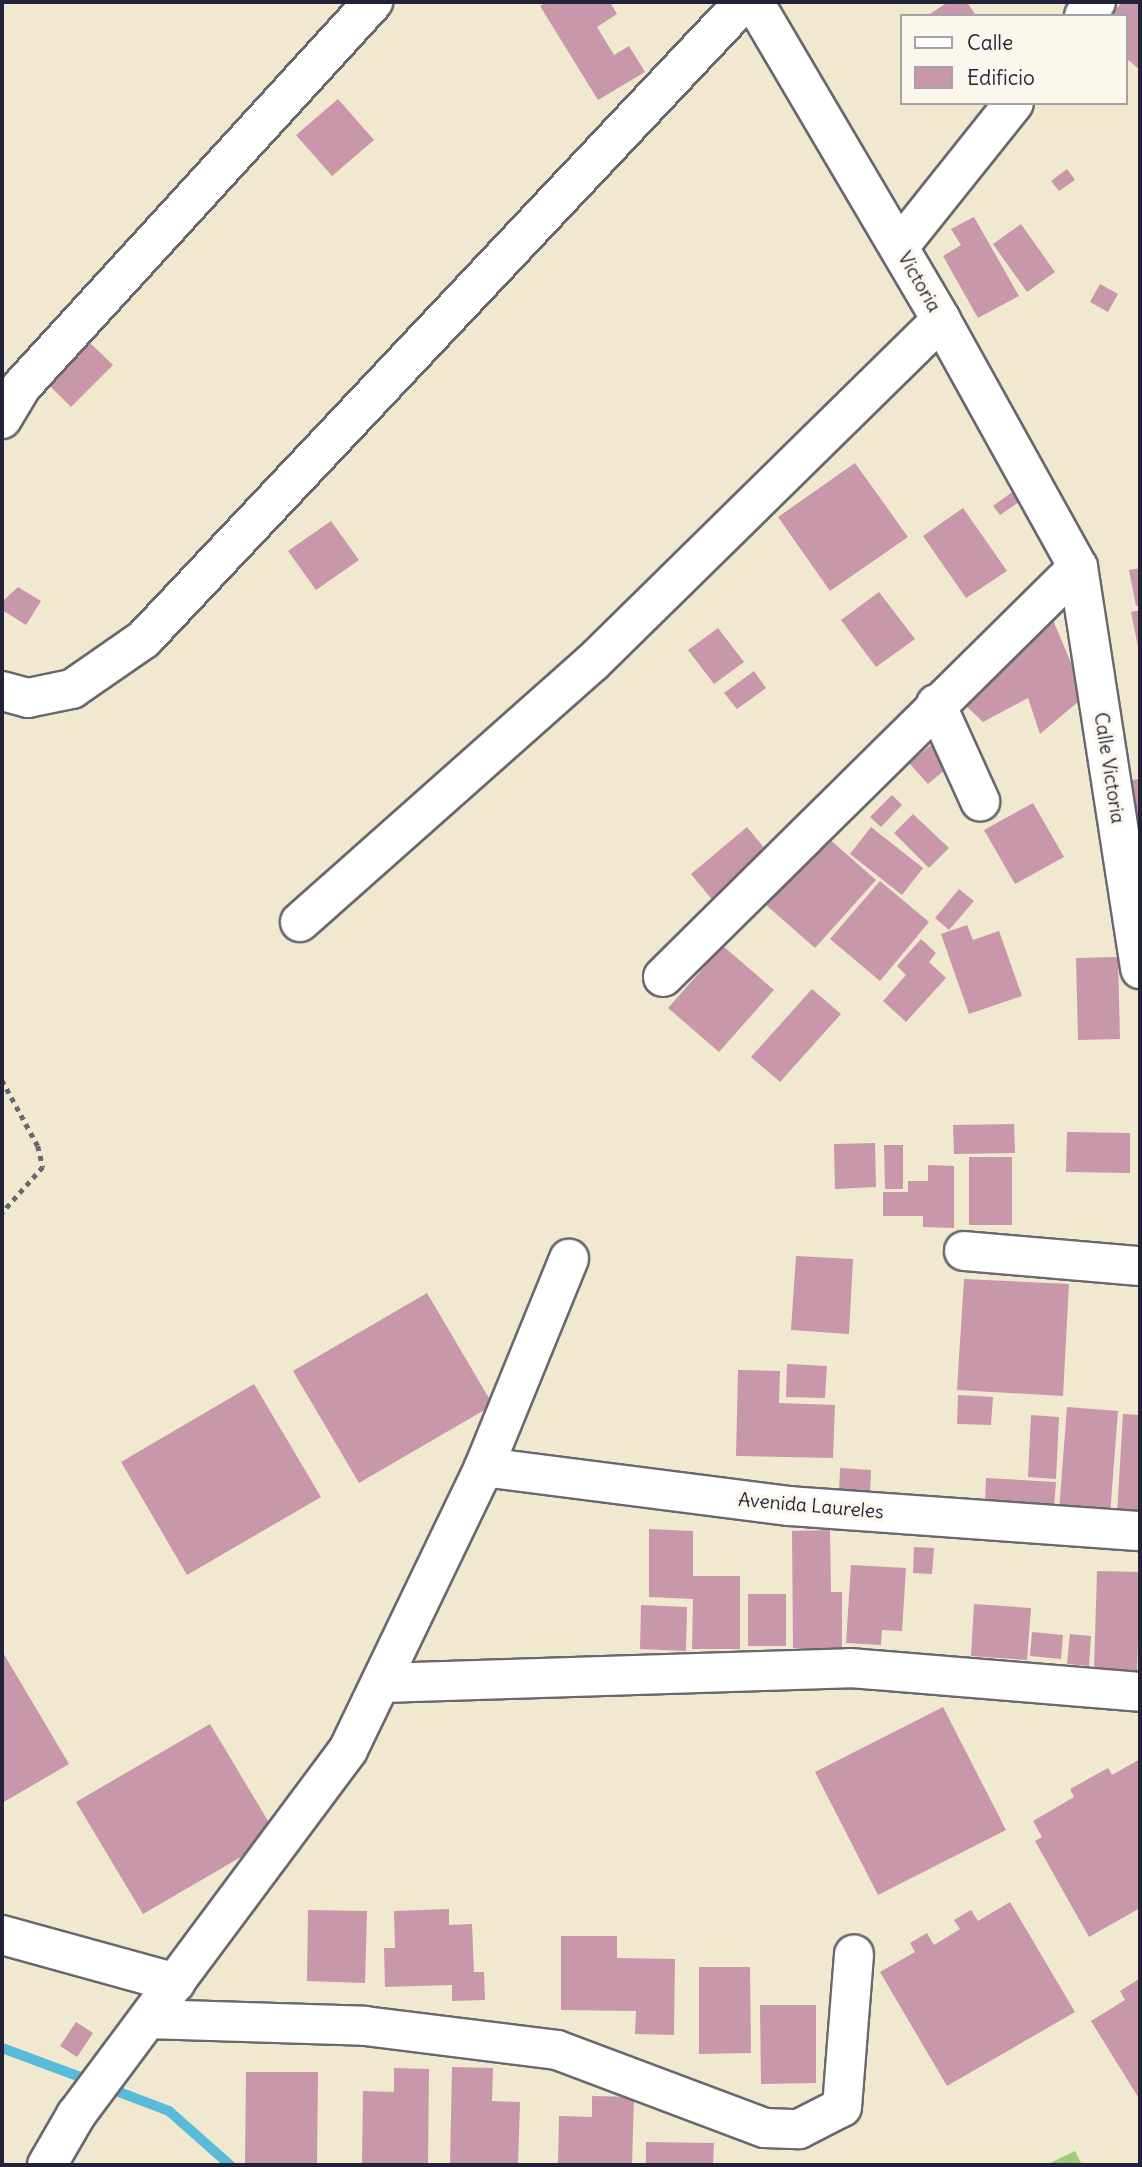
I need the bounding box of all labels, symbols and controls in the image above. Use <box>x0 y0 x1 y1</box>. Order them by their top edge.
legend <box>900 14 1128 105</box>
text: Calle <box>967 29 1013 56</box>
text: Edificio <box>967 64 1035 91</box>
street label: Victoria <box>893 248 945 316</box>
street label: Calle Victoria <box>1089 711 1129 825</box>
street label: Avenida Laureles <box>737 1488 885 1524</box>

